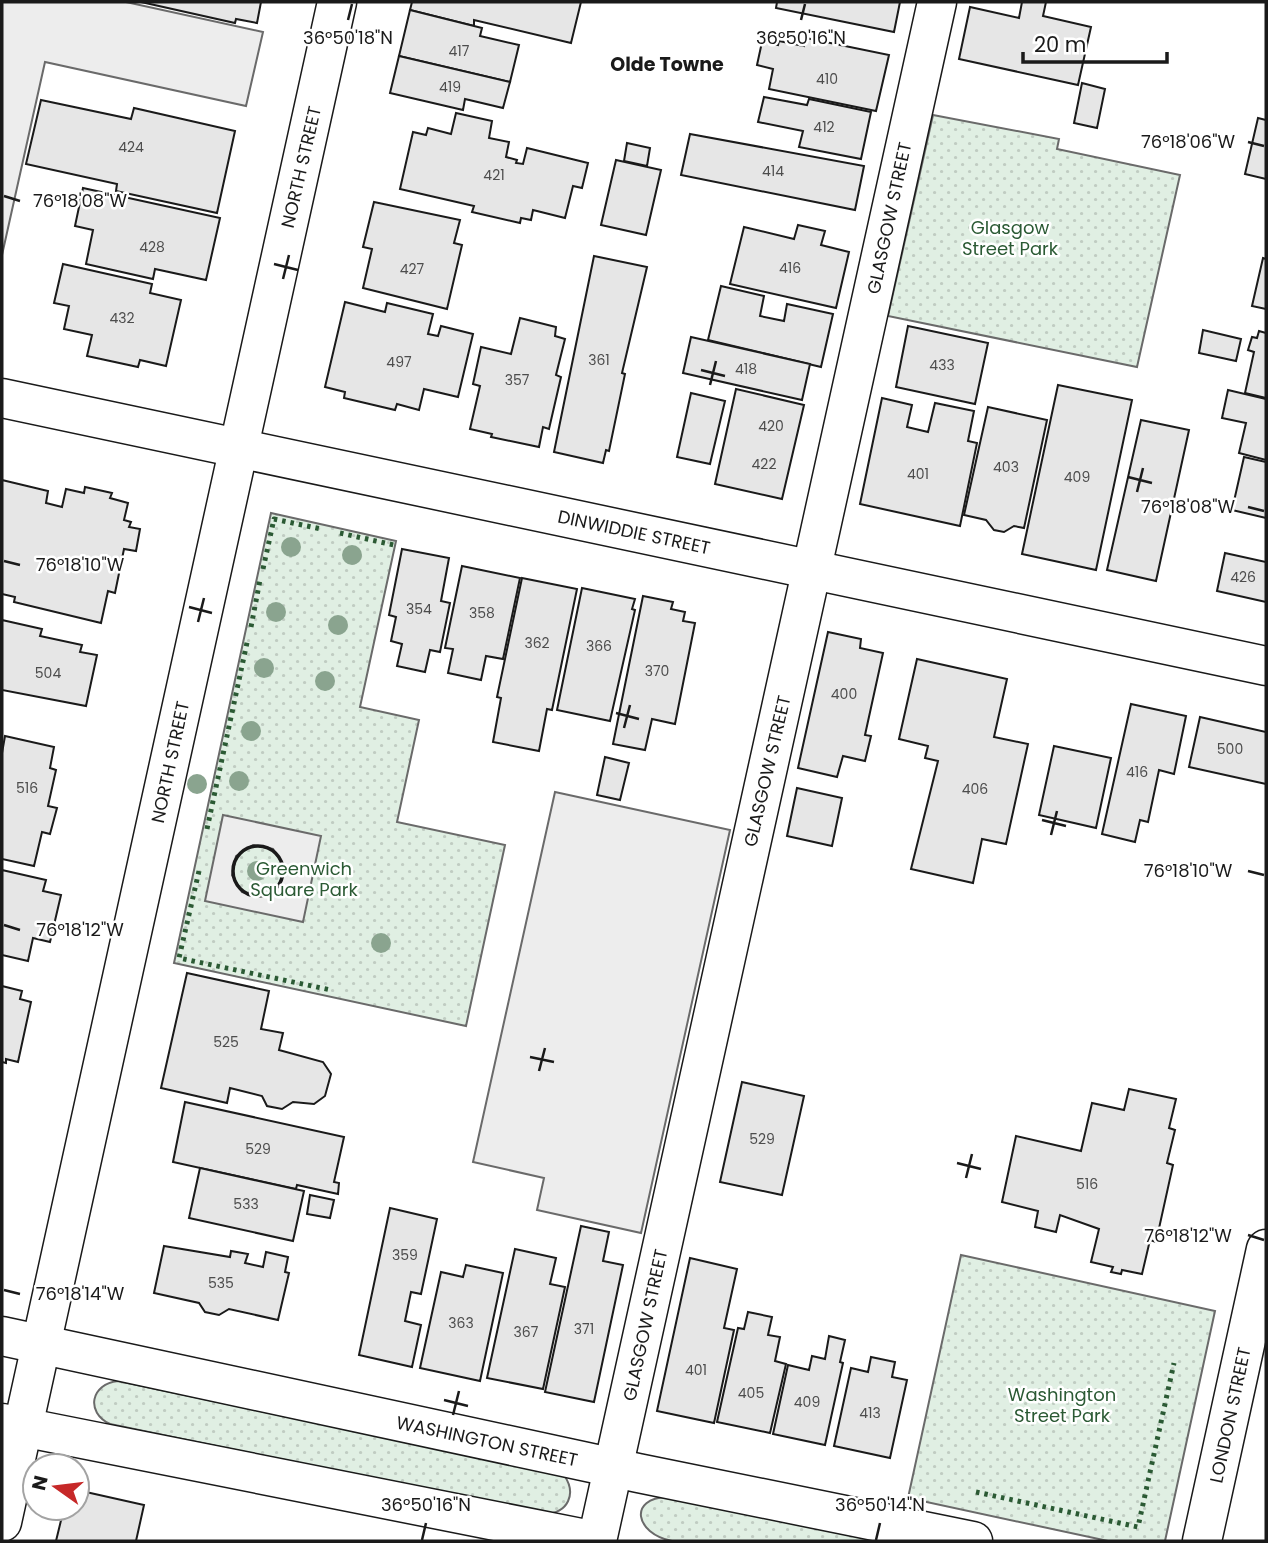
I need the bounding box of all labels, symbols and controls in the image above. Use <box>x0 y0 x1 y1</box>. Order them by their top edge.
scale bar <box>1023 21 1166 65</box>
text: 36°50'18"N <box>303 25 393 50</box>
text: 36°50'16"N <box>756 25 846 50</box>
text: 20 m <box>1034 30 1087 59</box>
house number: 417 <box>449 41 470 61</box>
district label: Olde Towne <box>610 51 724 78</box>
house number: 410 <box>816 69 838 89</box>
house number: 419 <box>439 77 461 97</box>
street label: NORTH STREET <box>275 103 327 230</box>
house number: 412 <box>813 117 835 137</box>
text: 76°18'06"W <box>1141 129 1236 154</box>
house number: 424 <box>118 137 144 157</box>
street label: GLASGOW STREET <box>861 140 917 296</box>
house number: 414 <box>762 161 784 181</box>
house number: 421 <box>483 165 505 185</box>
text: 76°18'08"W <box>33 188 127 213</box>
park label: Glasgow Street Park <box>962 215 1059 261</box>
house number: 428 <box>139 237 165 257</box>
house number: 416 <box>779 258 801 278</box>
house number: 427 <box>400 259 425 279</box>
house number: 432 <box>109 308 135 328</box>
house number: 361 <box>588 350 610 370</box>
house number: 497 <box>386 352 412 372</box>
house number: 433 <box>929 355 955 375</box>
house number: 418 <box>735 359 757 379</box>
house number: 357 <box>505 370 530 390</box>
house number: 420 <box>758 416 784 436</box>
house number: 422 <box>752 454 776 474</box>
house number: 403 <box>993 457 1019 477</box>
house number: 401 <box>907 464 929 484</box>
house number: 409 <box>1064 467 1090 487</box>
text: 76°18'08"W <box>1141 494 1235 519</box>
street label: DINWIDDIE STREET <box>556 504 713 560</box>
text: 76°18'10"W <box>36 552 125 577</box>
house number: 426 <box>1230 567 1256 587</box>
house number: 354 <box>406 599 432 619</box>
house number: 358 <box>469 603 495 623</box>
house number: 362 <box>524 633 550 653</box>
house number: 366 <box>586 636 612 656</box>
house number: 370 <box>645 661 669 681</box>
house number: 504 <box>35 663 61 683</box>
house number: 400 <box>831 684 857 704</box>
street label: GLASGOW STREET <box>737 693 797 849</box>
street label: NORTH STREET <box>145 698 195 825</box>
house number: 500 <box>1217 739 1243 759</box>
house number: 416 <box>1126 762 1148 782</box>
house number: 516 <box>16 778 38 798</box>
house number: 406 <box>962 779 988 799</box>
park label: Greenwich Square Park <box>250 856 359 902</box>
text: 76°18'10"W <box>1144 858 1233 883</box>
text: 76°18'12"W <box>36 917 124 942</box>
house number: 525 <box>213 1032 239 1052</box>
house number: 529 <box>749 1129 775 1149</box>
house number: 529 <box>245 1139 271 1159</box>
house number: 516 <box>1076 1174 1098 1194</box>
house number: 533 <box>233 1194 259 1214</box>
text: 76°18'12"W <box>1144 1223 1232 1248</box>
house number: 359 <box>392 1245 418 1265</box>
street label: GLASGOW STREET <box>617 1247 673 1403</box>
house number: 535 <box>208 1273 234 1293</box>
text: 76°18'14"W <box>36 1281 125 1306</box>
house number: 363 <box>448 1313 474 1333</box>
house number: 371 <box>574 1319 594 1339</box>
house number: 367 <box>514 1322 539 1342</box>
street label: LONDON STREET <box>1203 1344 1257 1485</box>
house number: 401 <box>685 1360 707 1380</box>
park label: Washington Street Park <box>1008 1382 1116 1428</box>
house number: 405 <box>738 1383 764 1403</box>
house number: 409 <box>794 1392 820 1412</box>
house number: 413 <box>859 1403 881 1423</box>
street label: WASHINGTON STREET <box>394 1410 580 1472</box>
north arrow <box>21 1452 91 1522</box>
text: N <box>25 1473 55 1493</box>
text: 36°50'16"N <box>381 1492 471 1517</box>
text: 36°50'14"N <box>835 1492 925 1517</box>

